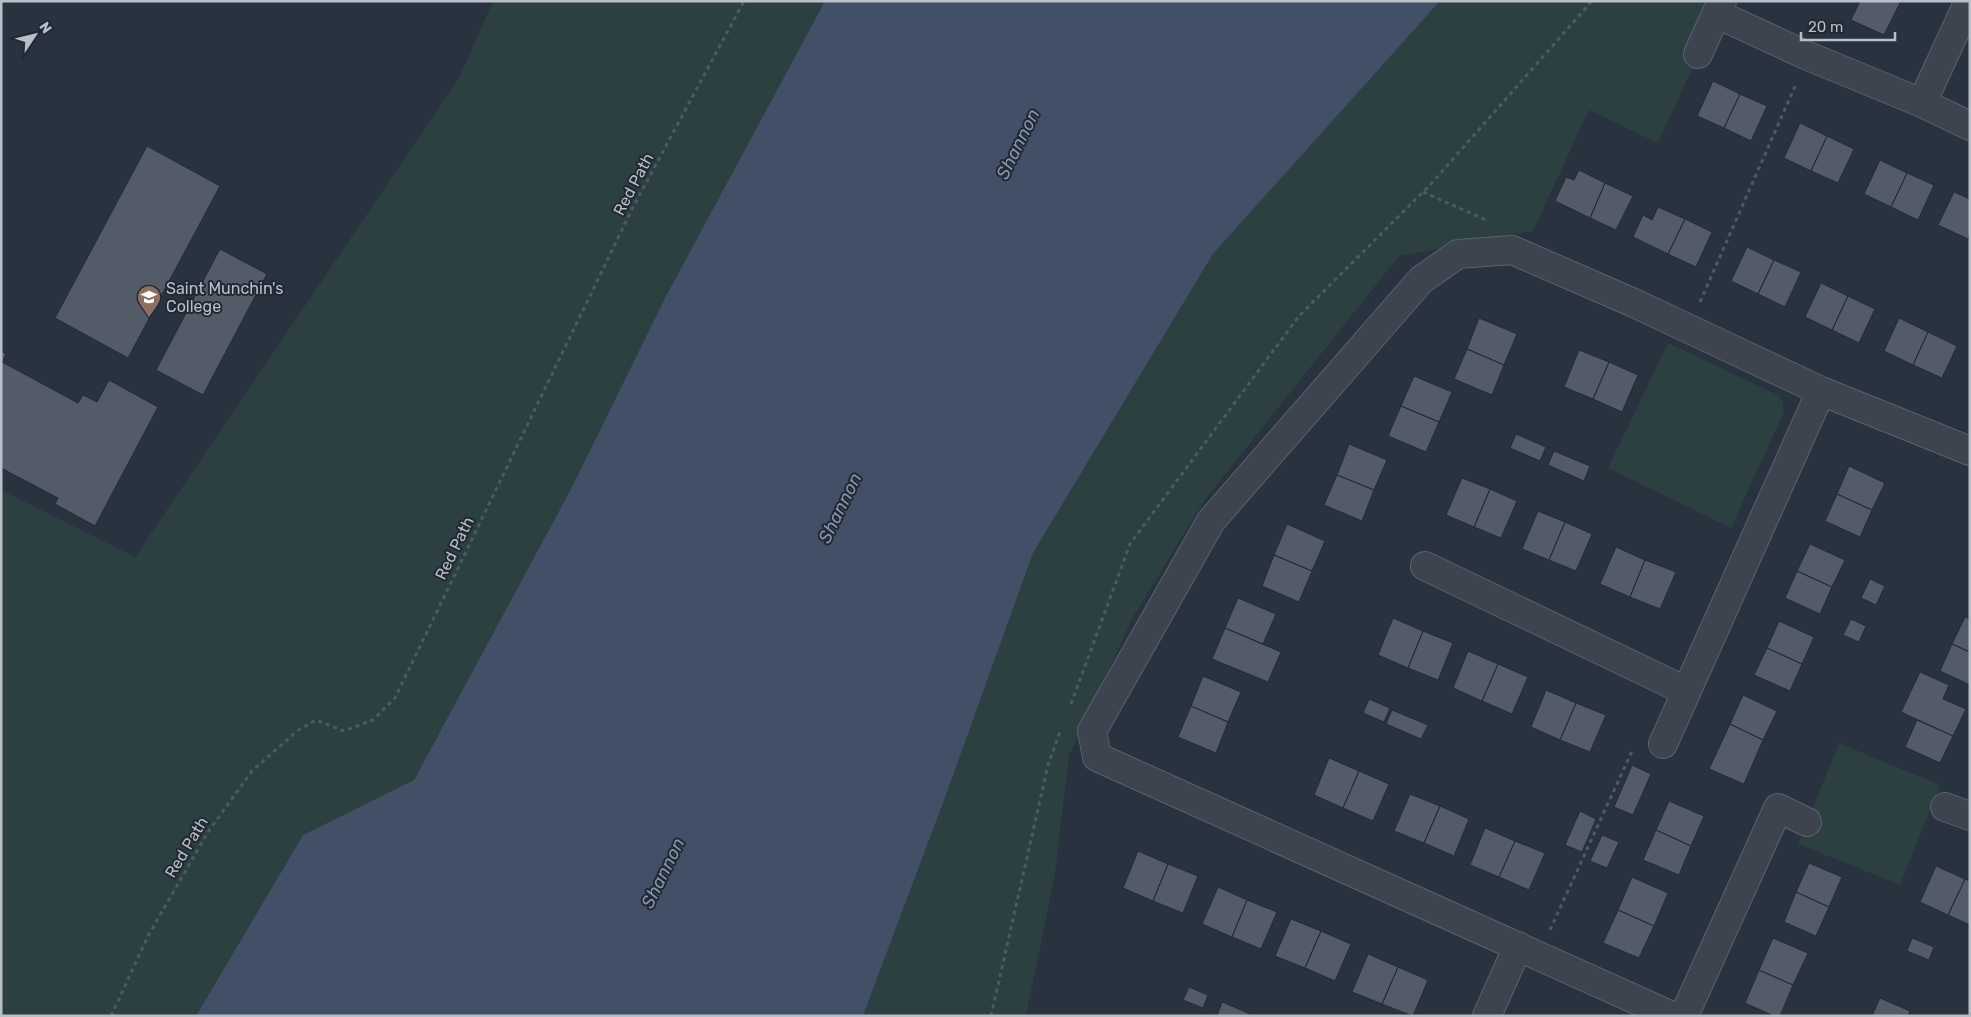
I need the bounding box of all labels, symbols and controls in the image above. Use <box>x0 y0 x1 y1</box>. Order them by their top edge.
north arrow <box>10 10 60 60</box>
scale bar <box>1801 10 1895 42</box>
text: 20 m <box>1808 18 1843 36</box>
text: N <box>35 19 55 37</box>
water label: Shannon <box>992 105 1044 183</box>
street label: Red Path <box>609 150 658 219</box>
place label: Saint Munchin's College <box>166 279 283 316</box>
school or university icon: Saint Munchin's College <box>136 284 162 318</box>
water label: Shannon <box>814 469 866 547</box>
street label: Red Path <box>431 514 478 583</box>
street label: Red Path <box>161 813 212 881</box>
water label: Shannon <box>637 834 689 912</box>

